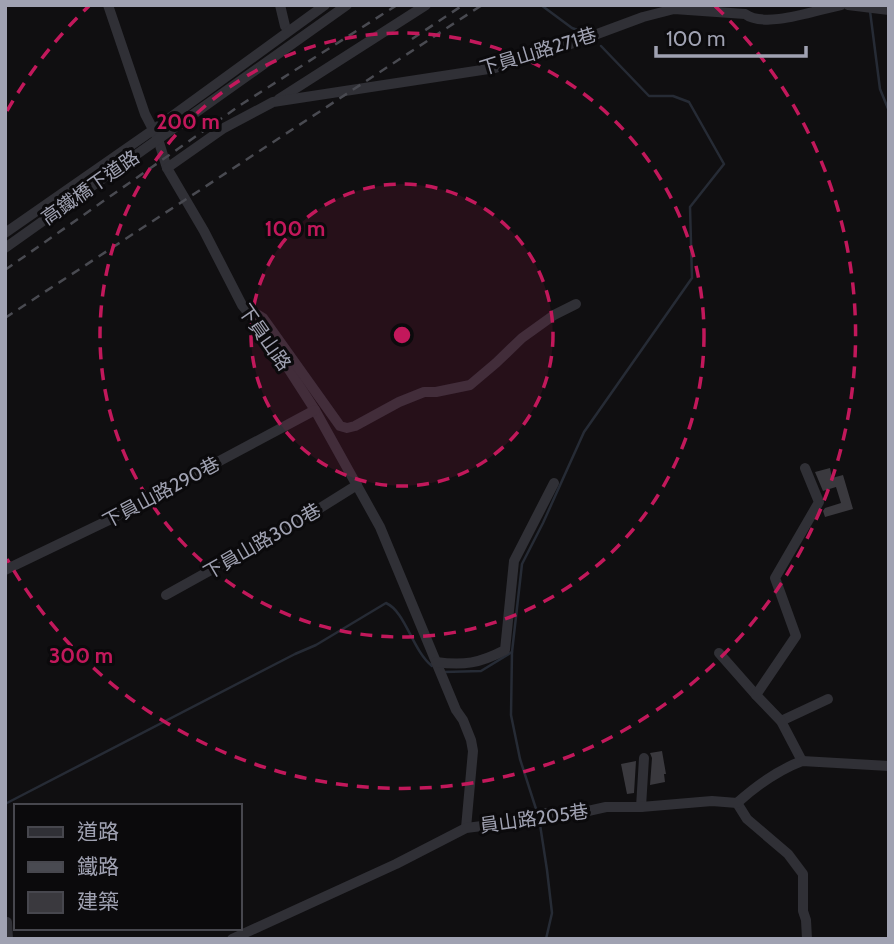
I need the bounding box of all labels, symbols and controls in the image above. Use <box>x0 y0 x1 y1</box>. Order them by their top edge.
scale bar <box>656 14 806 58</box>
street label: 下員山路271巷 <box>477 23 599 80</box>
text: 100 m <box>666 26 725 51</box>
text: 200 m <box>156 109 220 134</box>
street label: 高鐵橋下道路 <box>37 145 144 230</box>
text: 100 m <box>265 216 325 241</box>
street label: 下員山路 <box>233 300 296 375</box>
centre of rings <box>390 323 414 347</box>
street label: 下員山路290巷 <box>99 452 224 533</box>
street label: 下員山路300巷 <box>199 499 325 584</box>
text: 300 m <box>49 643 113 668</box>
street label: 員山路205巷 <box>478 799 590 838</box>
legend <box>14 804 242 930</box>
text: 道路 <box>77 819 119 844</box>
text: 鐵路 <box>77 854 119 879</box>
text: 建築 <box>77 889 119 914</box>

